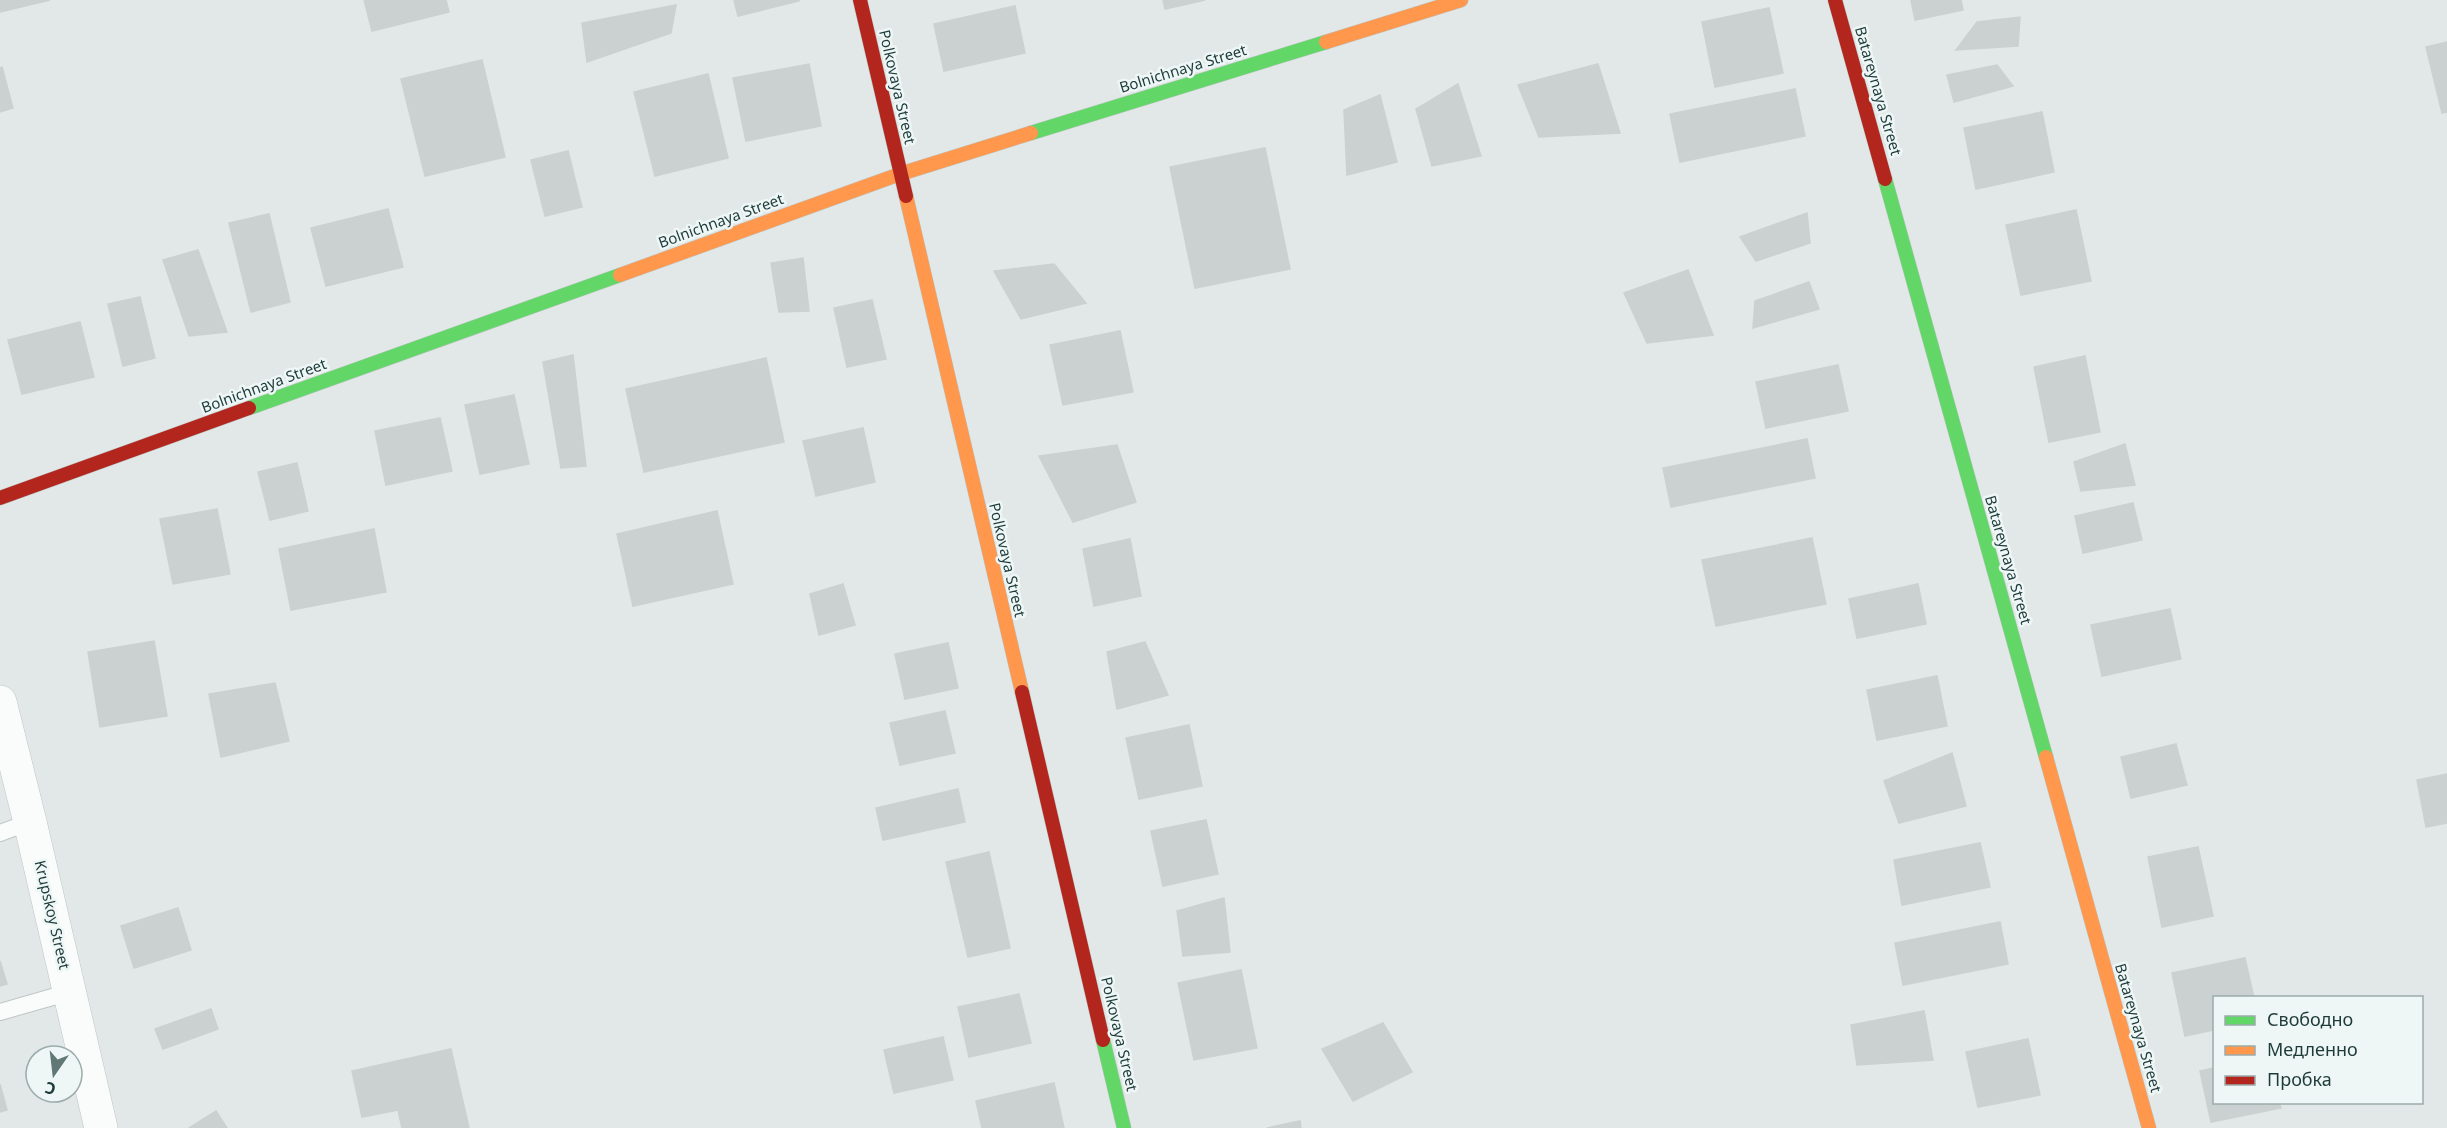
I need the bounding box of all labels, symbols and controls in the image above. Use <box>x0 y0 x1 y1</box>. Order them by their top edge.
street label: Batareynaya Street <box>1851 24 1907 158</box>
street label: Polkovaya Street <box>875 28 921 146</box>
street label: Bolnichnaya Street <box>1117 39 1249 97</box>
street label: Bolnichnaya Street <box>655 188 787 252</box>
street label: Bolnichnaya Street <box>198 353 330 417</box>
street label: Batareynaya Street <box>1981 493 2037 627</box>
street label: Polkovaya Street <box>985 501 1031 619</box>
street label: Krupskoy Street <box>31 858 75 972</box>
street label: Batareynaya Street <box>2111 961 2167 1095</box>
street label: Polkovaya Street <box>1097 975 1143 1093</box>
legend <box>2213 996 2423 1104</box>
text: Свободно <box>2267 1007 2353 1031</box>
text: Медленно <box>2267 1037 2358 1061</box>
north arrow <box>24 1044 84 1104</box>
text: Пробка <box>2267 1067 2332 1091</box>
text: С <box>43 1077 58 1100</box>

